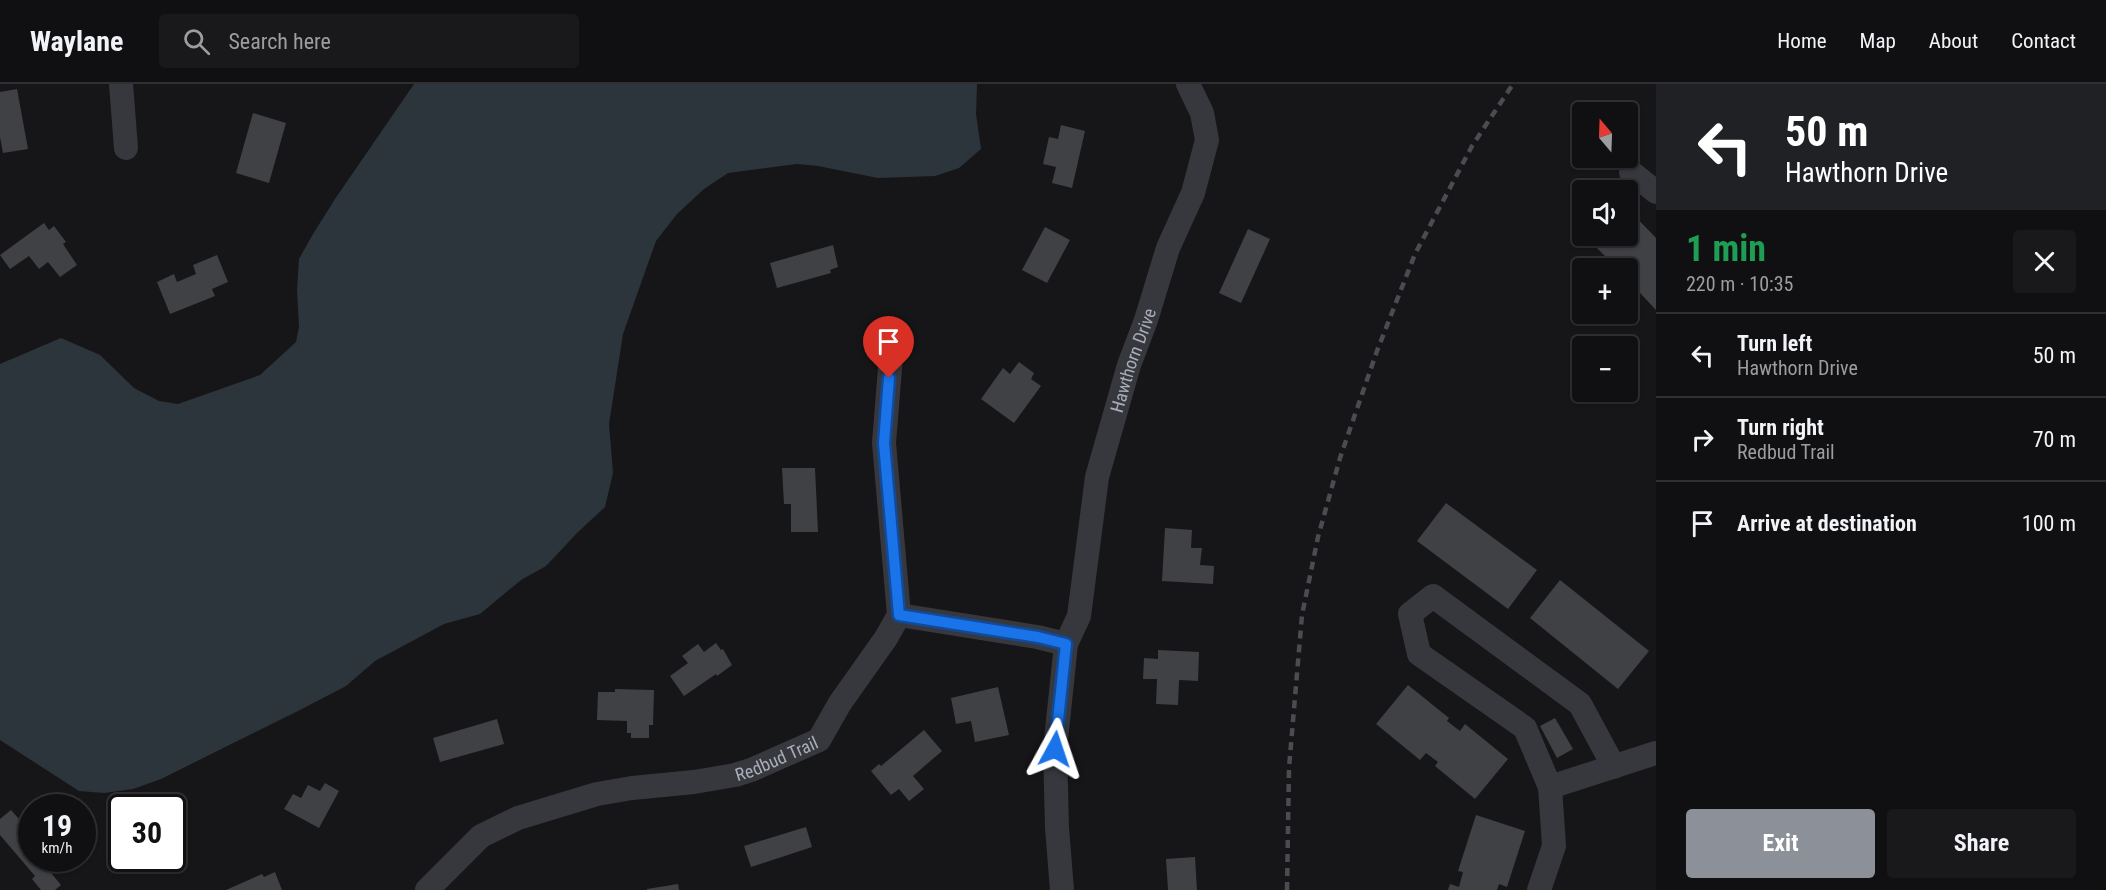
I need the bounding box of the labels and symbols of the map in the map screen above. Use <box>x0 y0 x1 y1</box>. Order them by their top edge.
north arrow <box>1572 102 1638 168</box>
street label: Hawthorn Drive <box>1106 305 1160 415</box>
pin <box>863 316 914 378</box>
position arrow <box>1023 717 1087 781</box>
street label: Redbud Trail <box>732 731 821 785</box>
speed limit sign: 30 <box>108 794 186 872</box>

